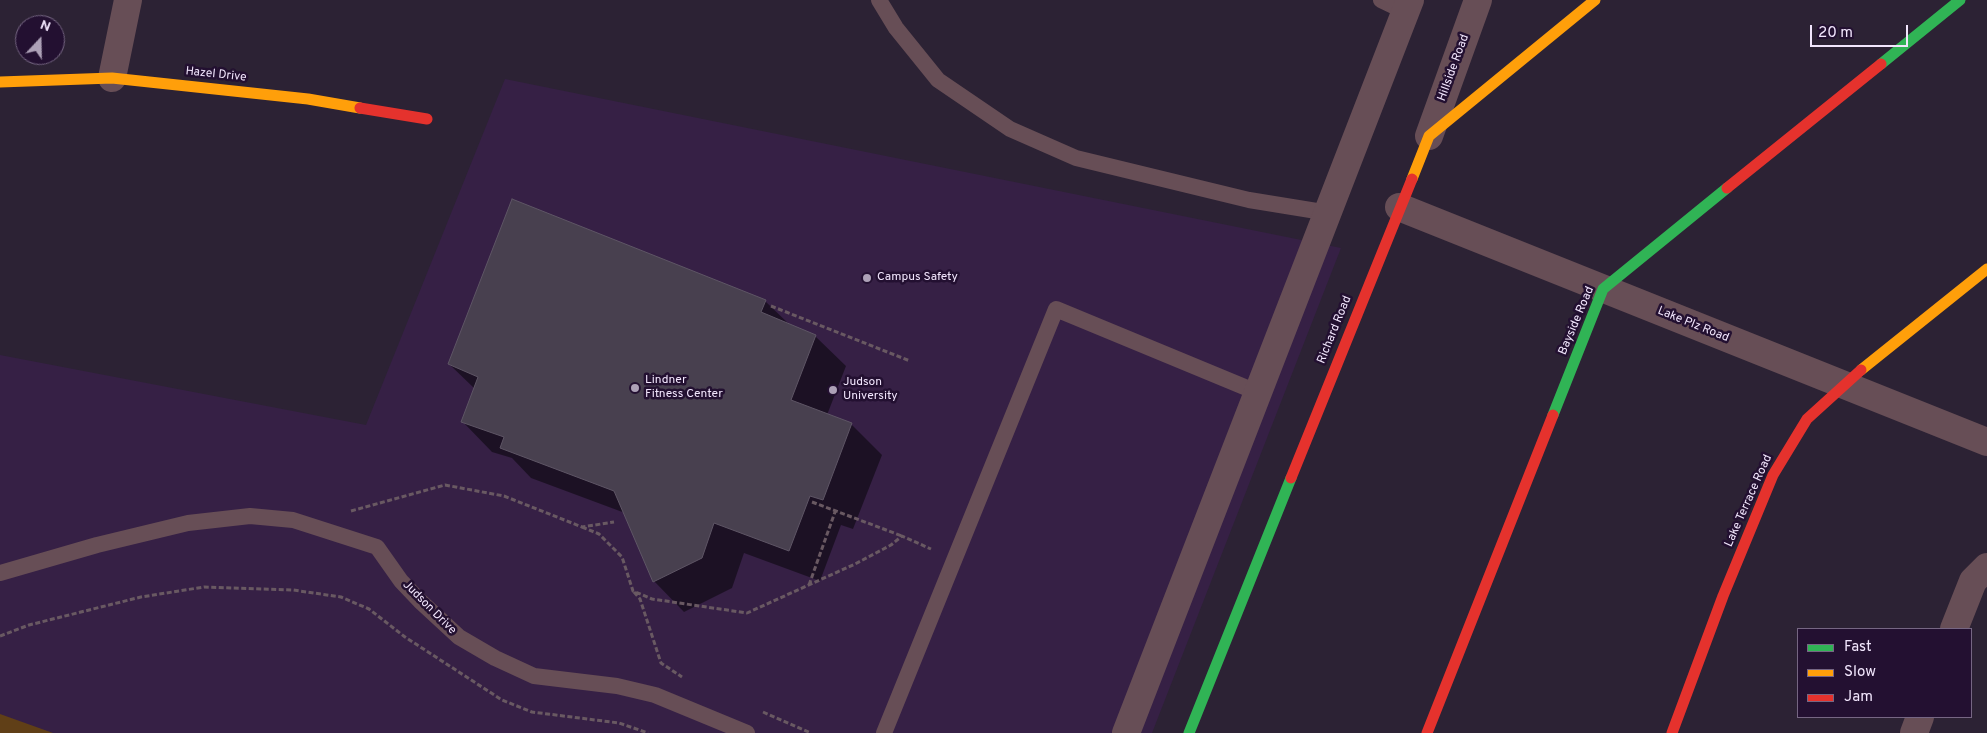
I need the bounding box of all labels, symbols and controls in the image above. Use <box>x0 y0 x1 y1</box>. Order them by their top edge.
north arrow <box>15 15 65 65</box>
scale bar <box>1812 15 1910 47</box>
text: N <box>37 17 53 36</box>
text: 20 m <box>1818 24 1853 43</box>
street label: Hillside Road <box>1435 33 1473 103</box>
street label: Hazel Drive <box>185 65 247 85</box>
place label: Campus Safety <box>877 271 958 285</box>
marker: Campus Safety <box>861 272 873 284</box>
street label: Bayside Road <box>1556 285 1598 357</box>
street label: Richard Road <box>1315 294 1355 366</box>
street label: Lake Plz Road <box>1655 304 1731 346</box>
place label: Lindner Fitness Center <box>645 374 723 402</box>
place label: Judson University <box>843 376 898 404</box>
marker: Lindner Fitness Center <box>629 382 641 394</box>
marker: Judson University <box>827 384 839 396</box>
street label: Lake Terrace Road <box>1722 453 1776 549</box>
street label: Judson Drive <box>399 578 459 638</box>
legend <box>1797 628 1972 718</box>
text: Fast <box>1844 638 1872 657</box>
text: Slow <box>1844 663 1876 682</box>
text: Jam <box>1844 688 1873 707</box>

